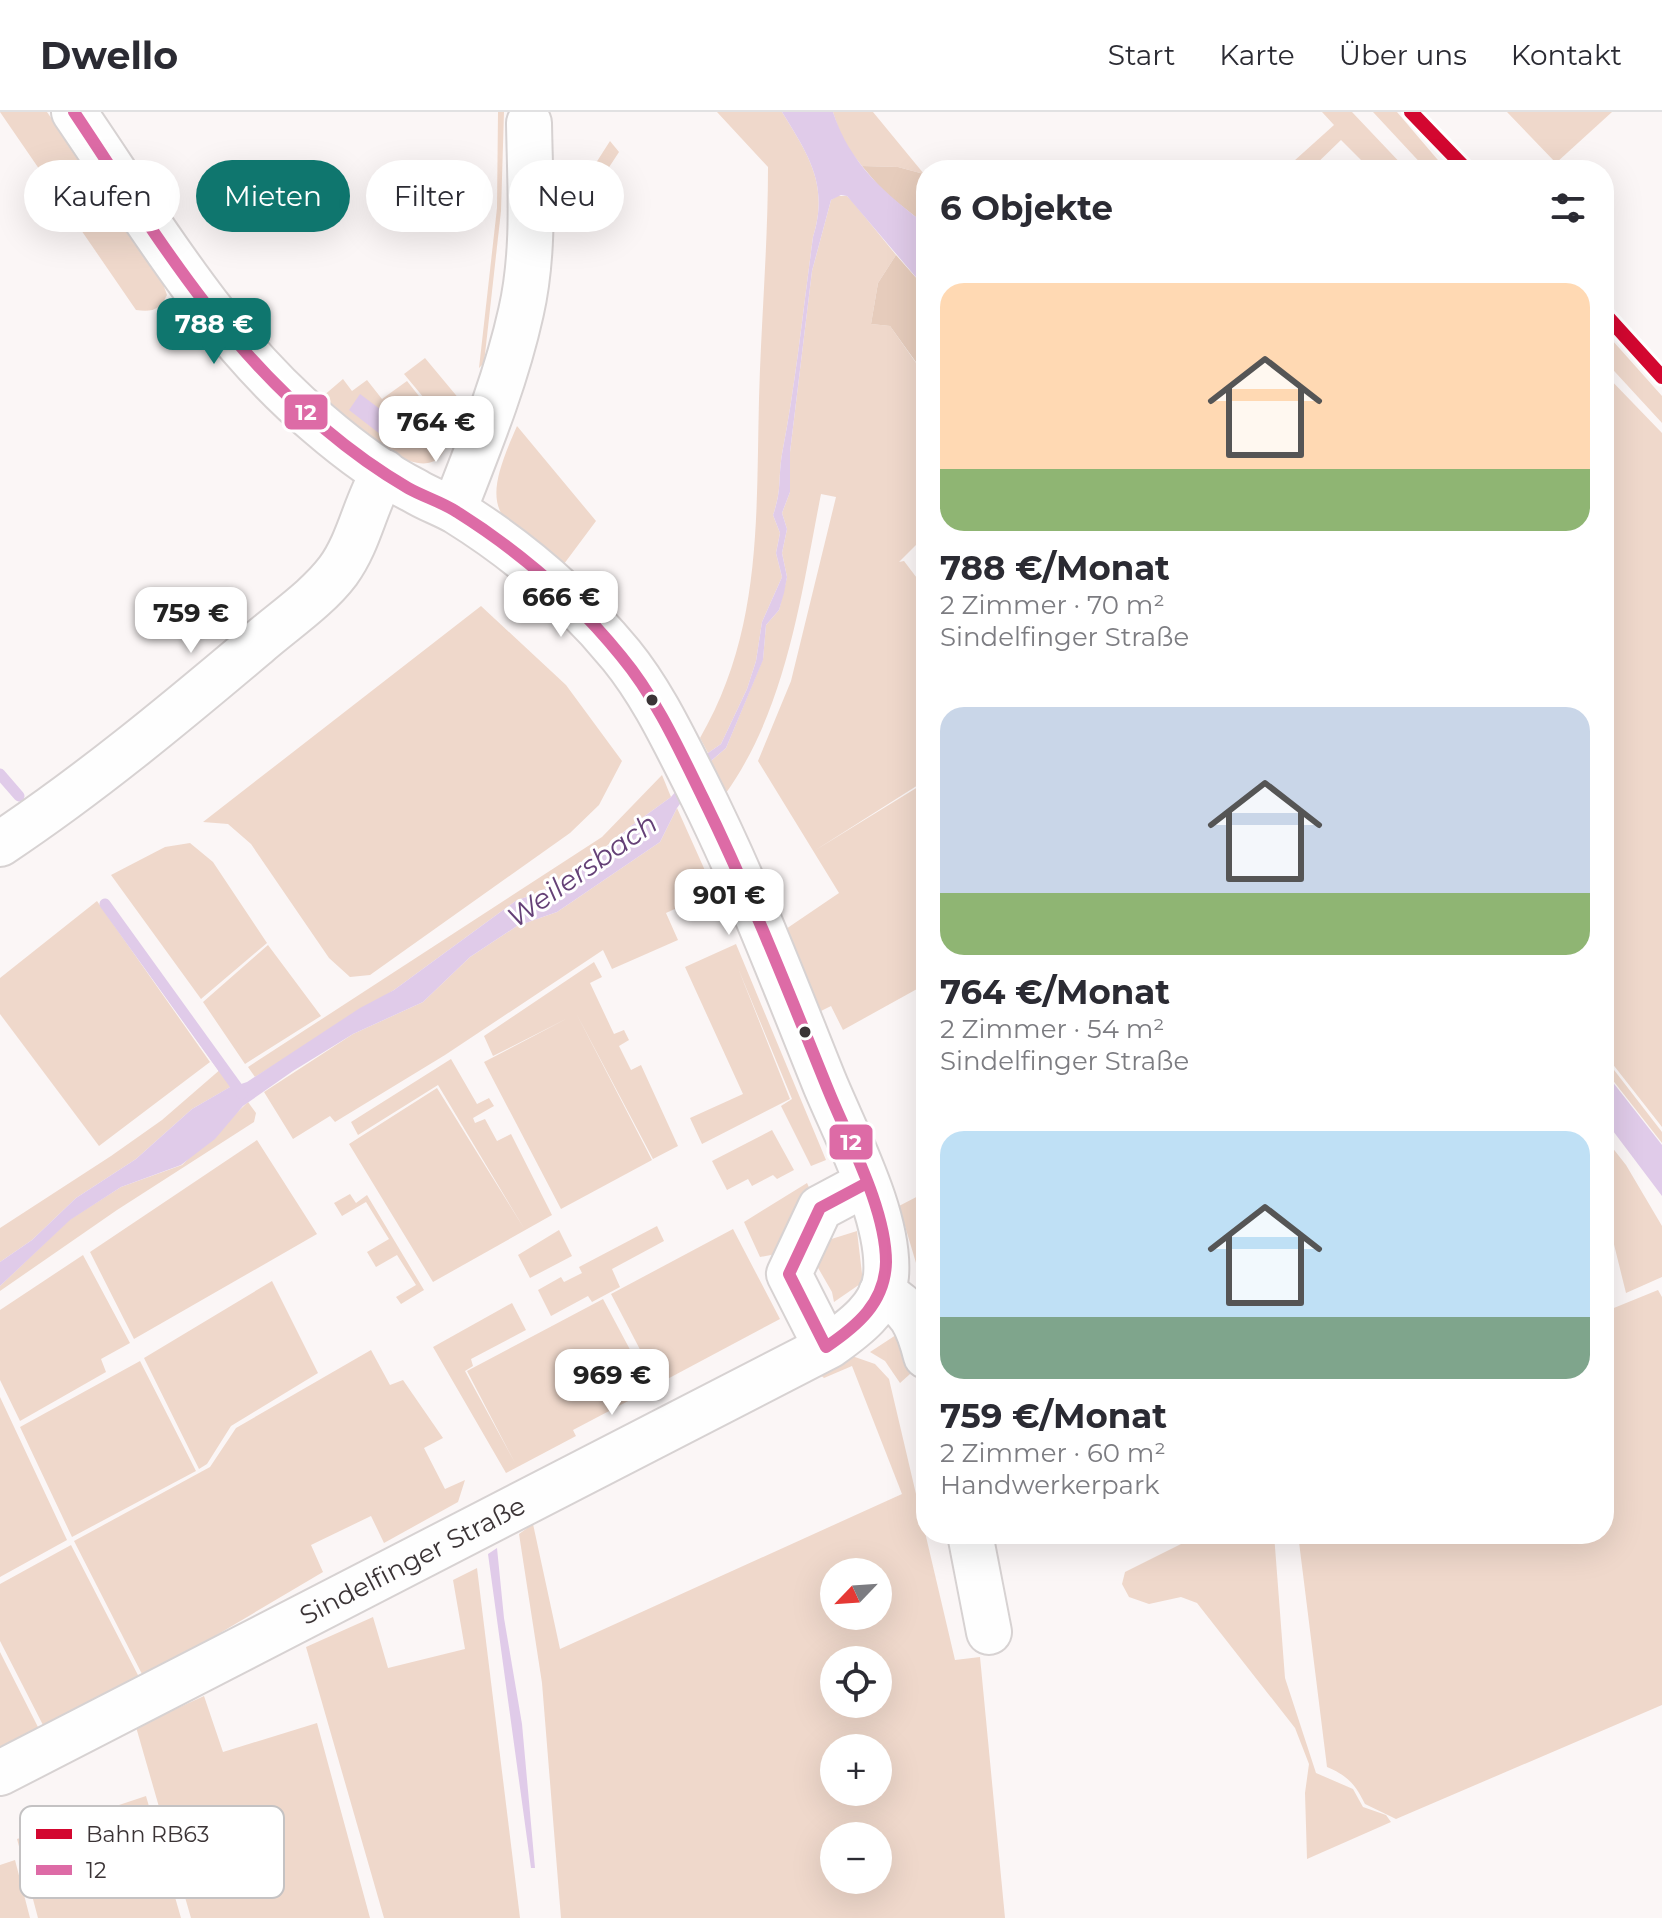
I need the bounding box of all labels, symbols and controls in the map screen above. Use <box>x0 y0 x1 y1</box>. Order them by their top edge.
text: Dwello <box>40 32 178 79</box>
text: Start <box>1108 38 1175 72</box>
text: Karte <box>1219 38 1295 72</box>
text: Über uns <box>1339 38 1467 72</box>
text: Kontakt <box>1511 38 1622 72</box>
chip: Kaufen <box>24 160 180 232</box>
chip: Mieten <box>196 160 350 232</box>
chip: Filter <box>366 160 493 232</box>
chip: Neu <box>509 160 624 232</box>
icon: filters <box>1546 186 1590 230</box>
text: 6 Objekte <box>940 187 1113 229</box>
pin: 788 € <box>158 298 270 366</box>
text: 788 € <box>175 308 253 340</box>
icon: home <box>1193 335 1337 479</box>
line badge: 12 <box>283 393 329 431</box>
pin: 764 € <box>380 396 492 464</box>
text: 12 <box>295 399 317 426</box>
text: 764 € <box>397 406 475 438</box>
text: 788 €/Monat <box>940 547 1170 589</box>
pin: 666 € <box>505 571 617 639</box>
text: 666 € <box>522 581 600 613</box>
pin: 759 € <box>135 587 247 655</box>
text: 2 Zimmer · 70 m² <box>940 589 1165 621</box>
text: 759 € <box>153 597 229 629</box>
text: Sindelfinger Straße <box>940 621 1189 653</box>
unlabelled marker <box>644 692 660 708</box>
icon: home <box>1193 759 1337 903</box>
water label: Weilersbach <box>501 806 663 934</box>
pin: 901 € <box>673 869 785 937</box>
text: 901 € <box>693 879 765 911</box>
text: 764 €/Monat <box>940 971 1170 1013</box>
text: 2 Zimmer · 54 m² <box>940 1013 1164 1045</box>
unlabelled marker <box>797 1024 813 1040</box>
text: Sindelfinger Straße <box>940 1045 1189 1077</box>
line badge: 12 <box>828 1123 874 1161</box>
text: 12 <box>840 1129 862 1156</box>
icon: home <box>1193 1183 1337 1327</box>
pin: 969 € <box>556 1349 668 1417</box>
text: 969 € <box>573 1359 651 1391</box>
text: 759 €/Monat <box>940 1395 1167 1437</box>
text: 2 Zimmer · 60 m² <box>940 1437 1166 1469</box>
text: Handwerkerpark <box>940 1469 1160 1501</box>
street label: Sindelfinger Straße <box>294 1489 531 1632</box>
north arrow <box>820 1558 892 1630</box>
map controls <box>820 1558 892 1894</box>
button: locate <box>820 1646 892 1718</box>
button: + <box>820 1734 892 1806</box>
legend <box>20 1806 284 1898</box>
text: Bahn RB63 <box>86 1821 209 1848</box>
button: − <box>820 1822 892 1894</box>
text: 12 <box>86 1857 106 1884</box>

